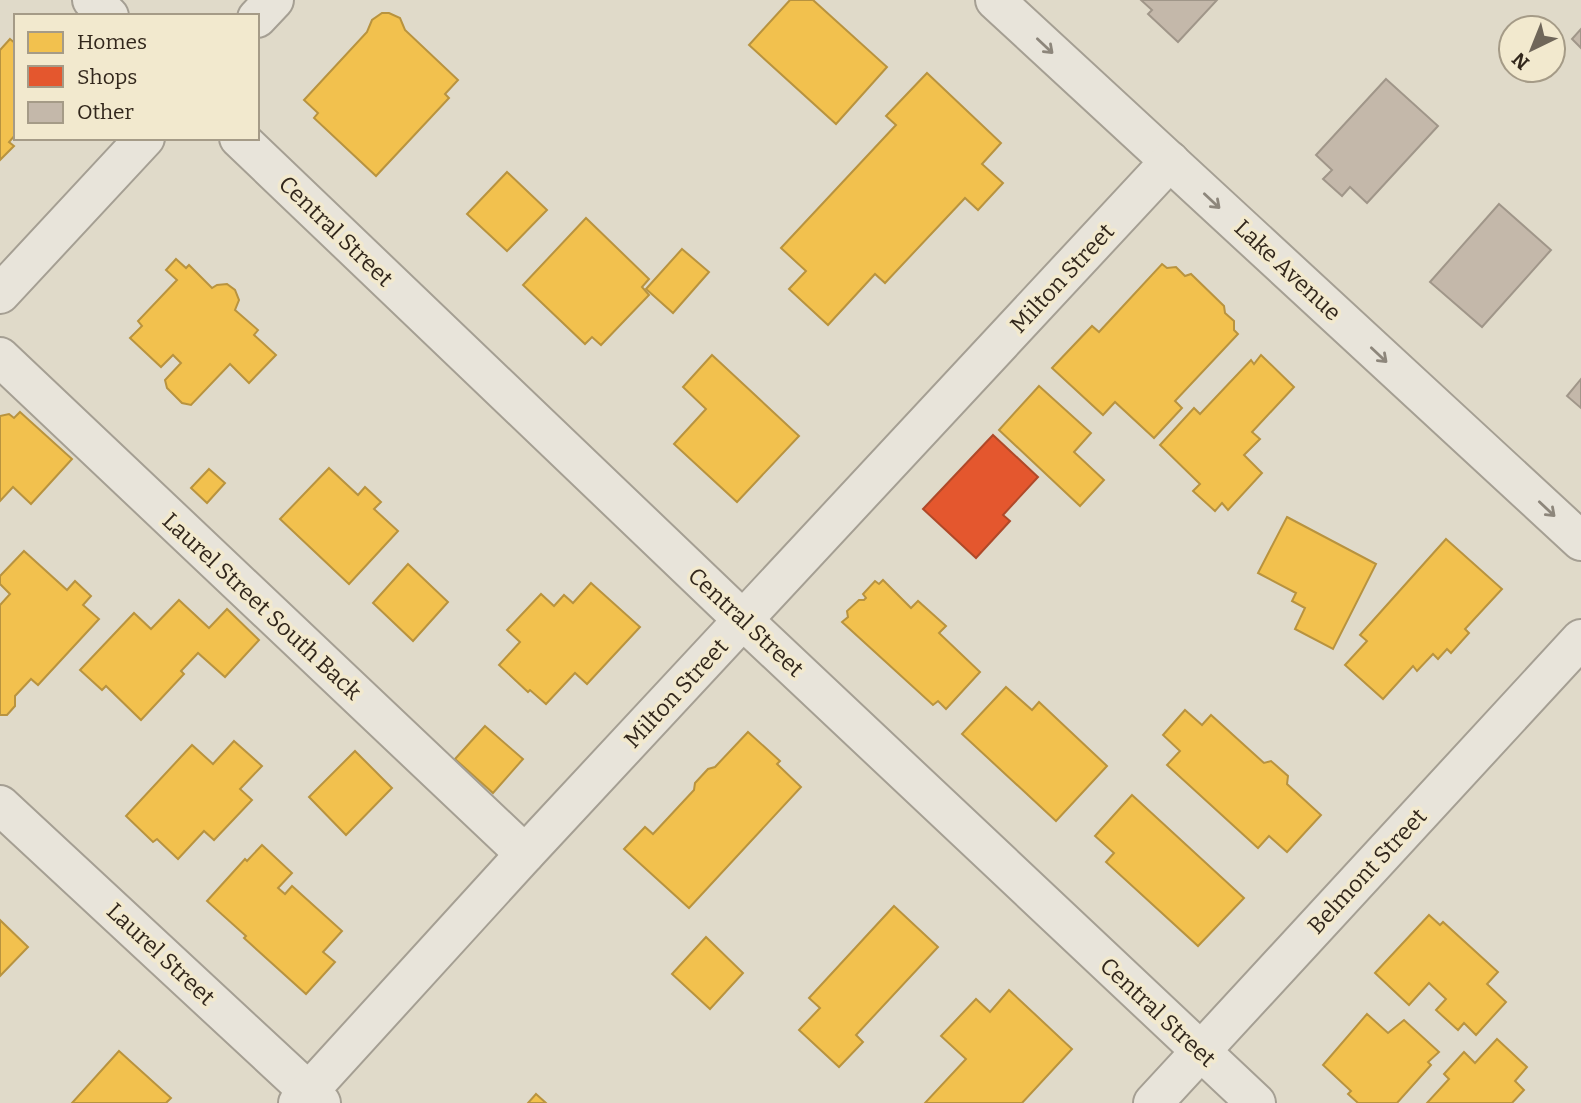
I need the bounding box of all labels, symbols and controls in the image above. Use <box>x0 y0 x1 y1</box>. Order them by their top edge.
legend <box>14 14 259 140</box>
north arrow <box>1497 14 1567 84</box>
text: Homes <box>77 29 147 55</box>
one-way arrow <box>1036 38 1053 55</box>
text: N <box>1507 47 1534 74</box>
text: Shops <box>77 64 137 90</box>
text: Other <box>77 99 134 125</box>
street label: Central Street <box>273 170 399 292</box>
one-way arrow <box>1203 192 1220 209</box>
street label: Lake Avenue <box>1229 214 1347 326</box>
street label: Milton Street <box>1004 218 1120 338</box>
one-way arrow <box>1370 347 1388 363</box>
one-way arrow <box>1538 501 1555 518</box>
street label: Laurel Street South Back <box>157 507 367 705</box>
street label: Central Street <box>682 561 810 683</box>
street label: Milton Street <box>618 633 734 753</box>
street label: Belmont Street <box>1302 802 1432 940</box>
street label: Laurel Street <box>101 897 221 1011</box>
street label: Central Street <box>1094 951 1222 1073</box>

